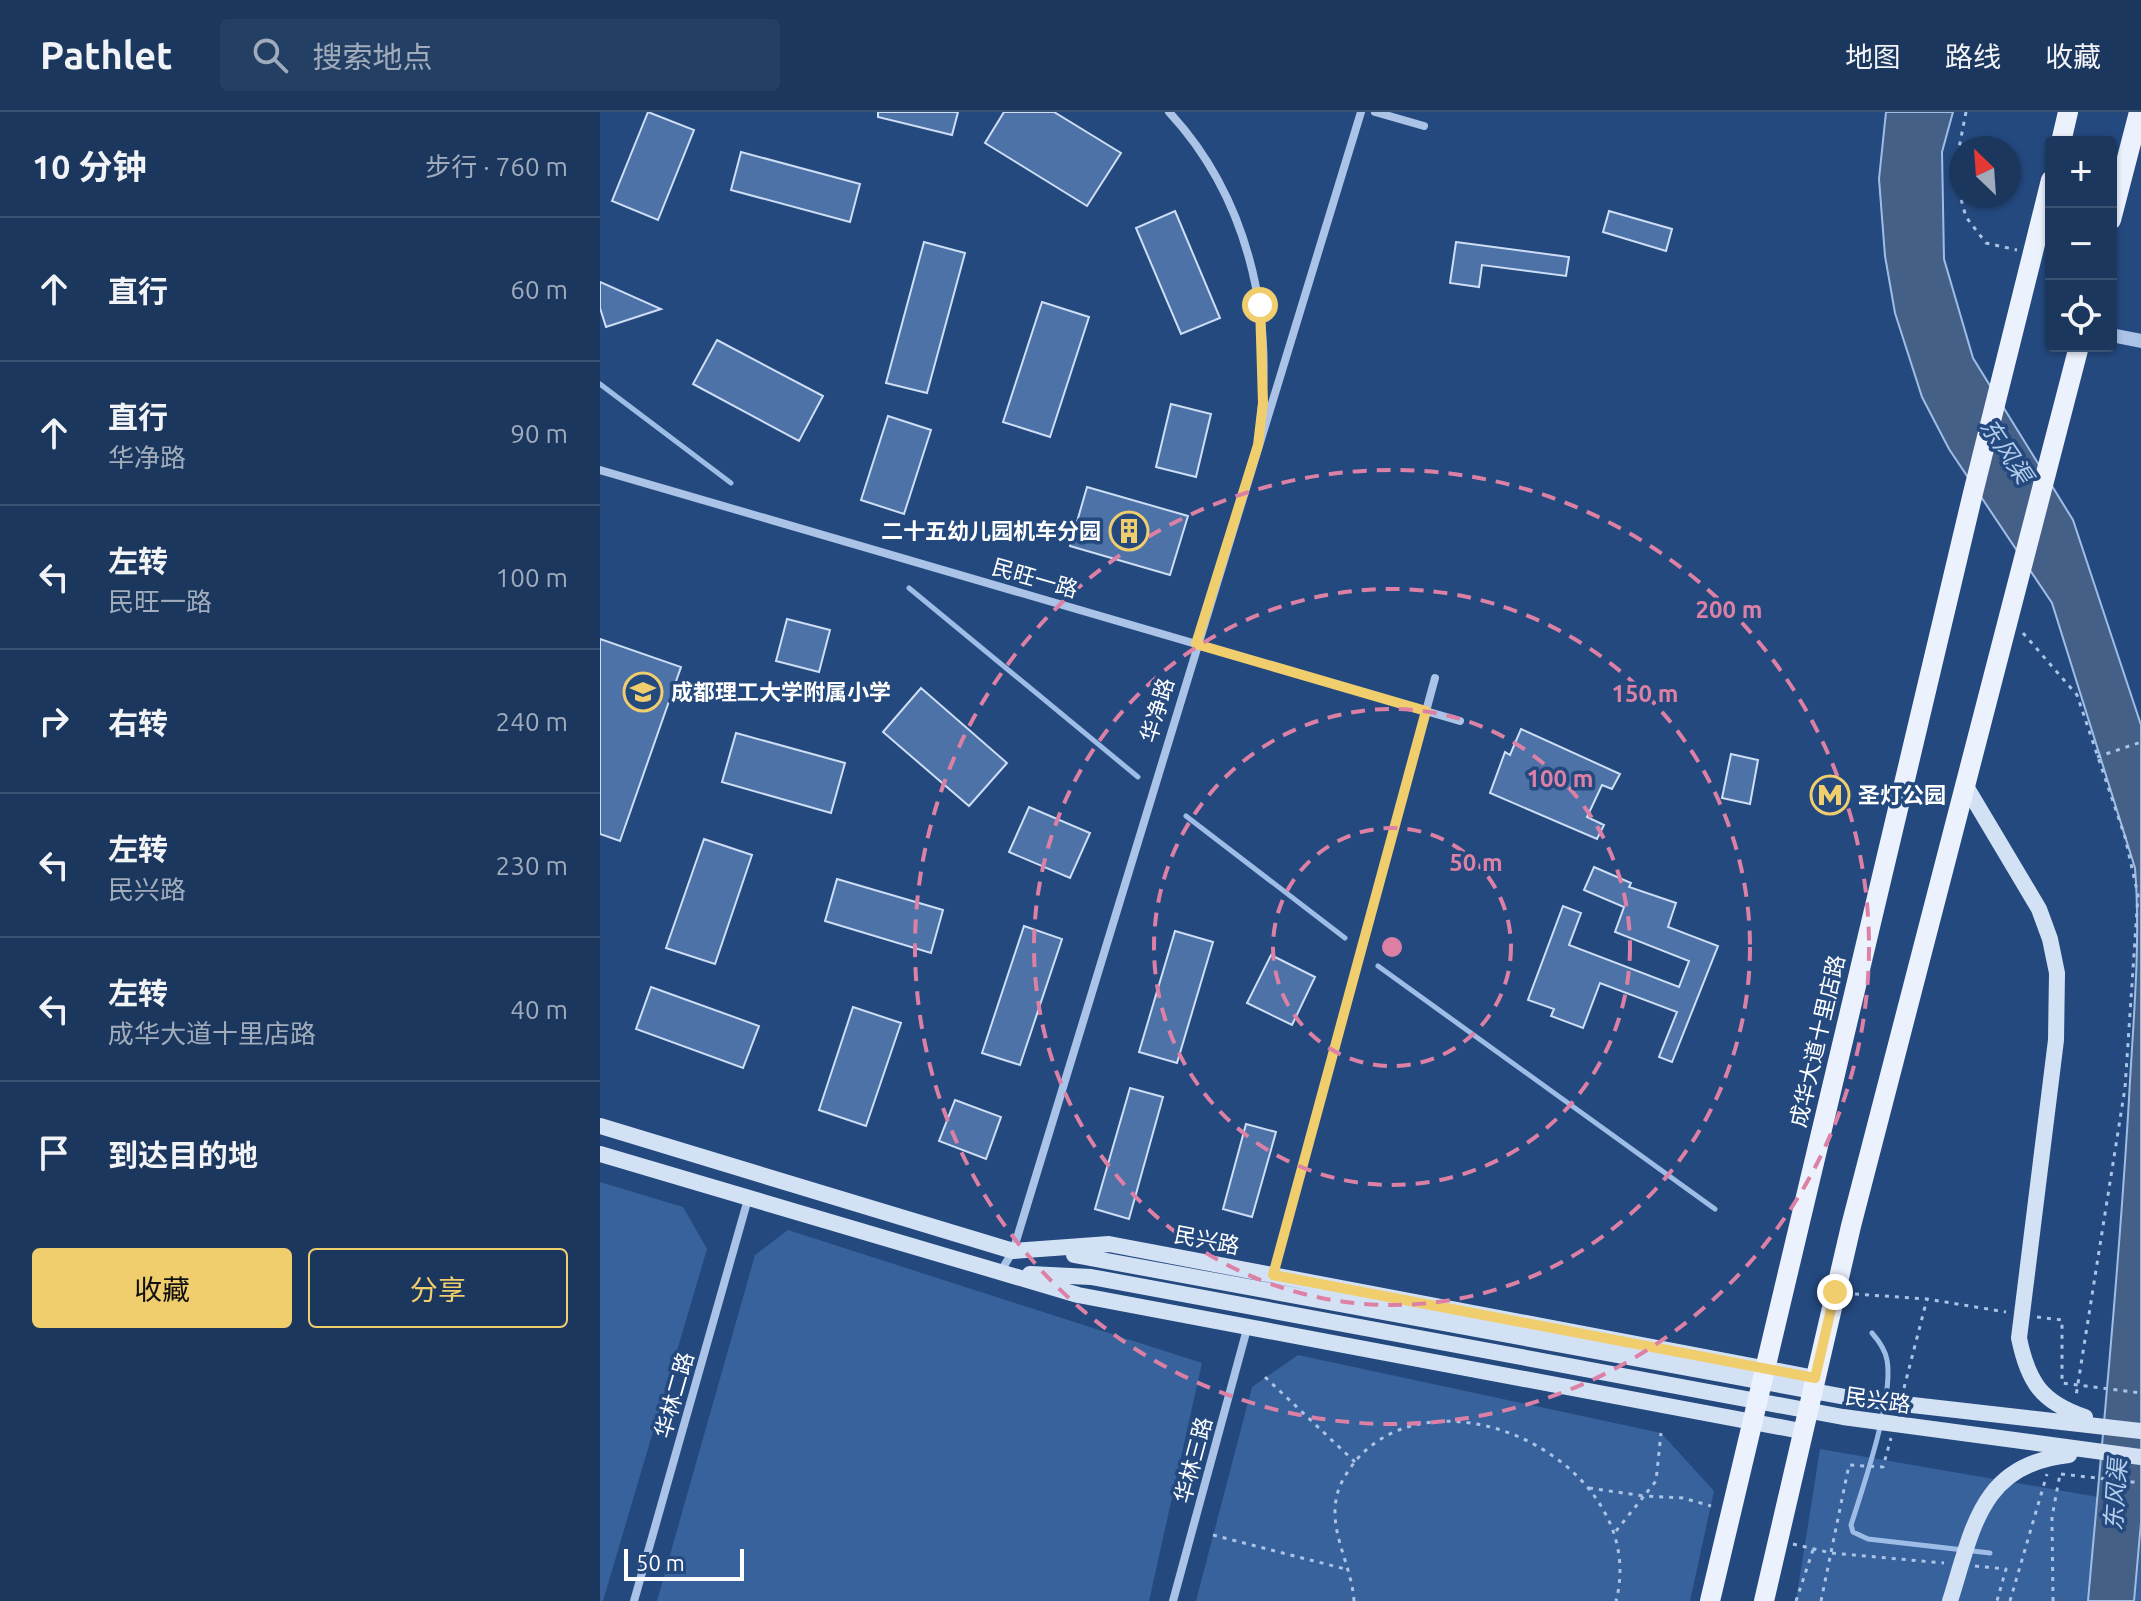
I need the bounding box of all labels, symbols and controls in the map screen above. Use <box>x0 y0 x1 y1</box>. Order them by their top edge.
search box <box>220 19 780 91</box>
icon: search <box>248 33 292 77</box>
text: Pathlet <box>40 34 172 76</box>
text: 搜索地点 <box>312 40 432 74</box>
text: 地图 <box>1845 41 1901 72</box>
text: 路线 <box>1945 41 2001 72</box>
text: 收藏 <box>2045 41 2101 72</box>
north arrow <box>1949 136 2021 208</box>
map controls <box>2045 136 2117 352</box>
button: + <box>2045 136 2117 208</box>
text: 10 分钟 <box>32 147 146 185</box>
text: 步行 · 760 m <box>425 152 568 181</box>
button: − <box>2045 208 2117 280</box>
icon: ahead <box>32 267 76 311</box>
text: 直行 <box>108 274 168 308</box>
text: 60 m <box>510 275 568 304</box>
button: locate <box>2045 280 2117 352</box>
route start <box>1242 287 1278 323</box>
text: 直行 <box>108 400 168 434</box>
icon: ahead <box>32 411 76 455</box>
water label: 东风渠 <box>1975 413 2039 491</box>
text: 90 m <box>510 419 568 448</box>
text: 华净路 <box>108 443 186 472</box>
building icon: 二十五幼儿园机车分园 <box>1108 510 1150 552</box>
place label: 二十五幼儿园机车分园 <box>881 518 1101 543</box>
text: 左转 <box>108 544 168 578</box>
street label: 民旺一路 <box>989 553 1081 602</box>
icon: left <box>32 555 76 599</box>
text: 100 m <box>496 563 568 592</box>
text: 民旺一路 <box>108 587 212 616</box>
text: 200 m <box>1696 596 1762 623</box>
school or university icon: 成都理工大学附属小学 <box>622 671 664 713</box>
street label: 华净路 <box>1135 675 1178 745</box>
place label: 成都理工大学附属小学 <box>671 679 891 704</box>
text: 150 m <box>1612 680 1678 707</box>
icon: right <box>32 699 76 743</box>
text: 右转 <box>108 706 168 740</box>
text: 240 m <box>496 707 568 736</box>
text: 100 m <box>1527 765 1593 792</box>
metro station icon: 圣灯公园 <box>1809 774 1851 816</box>
place label: 圣灯公园 <box>1858 782 1946 807</box>
text: 左转 <box>108 832 168 866</box>
icon: left <box>32 843 76 887</box>
text: 50 m <box>1449 849 1503 876</box>
text: 230 m <box>496 851 568 880</box>
text: 民兴路 <box>108 875 186 904</box>
centre of rings <box>1378 933 1406 961</box>
street label: 成华大道十里店路 <box>1785 952 1848 1129</box>
text: 左转 <box>108 976 168 1010</box>
icon: left <box>32 987 76 1031</box>
text: 40 m <box>510 995 568 1024</box>
text: 成华大道十里店路 <box>108 1019 316 1048</box>
icon: arrive <box>32 1131 76 1175</box>
text: 到达目的地 <box>108 1138 258 1172</box>
street label: 民兴路 <box>1172 1221 1242 1258</box>
button: 收藏 <box>32 1248 292 1328</box>
button: 分享 <box>308 1248 568 1328</box>
route end <box>1817 1274 1853 1310</box>
street label: 华林二路 <box>649 1349 698 1441</box>
street label: 民兴路 <box>1844 1383 1912 1416</box>
street label: 华林三路 <box>1169 1414 1216 1506</box>
water label: 东风渠 <box>2100 1455 2132 1532</box>
scale bar <box>624 1545 744 1581</box>
text: 50 m <box>636 1550 685 1575</box>

